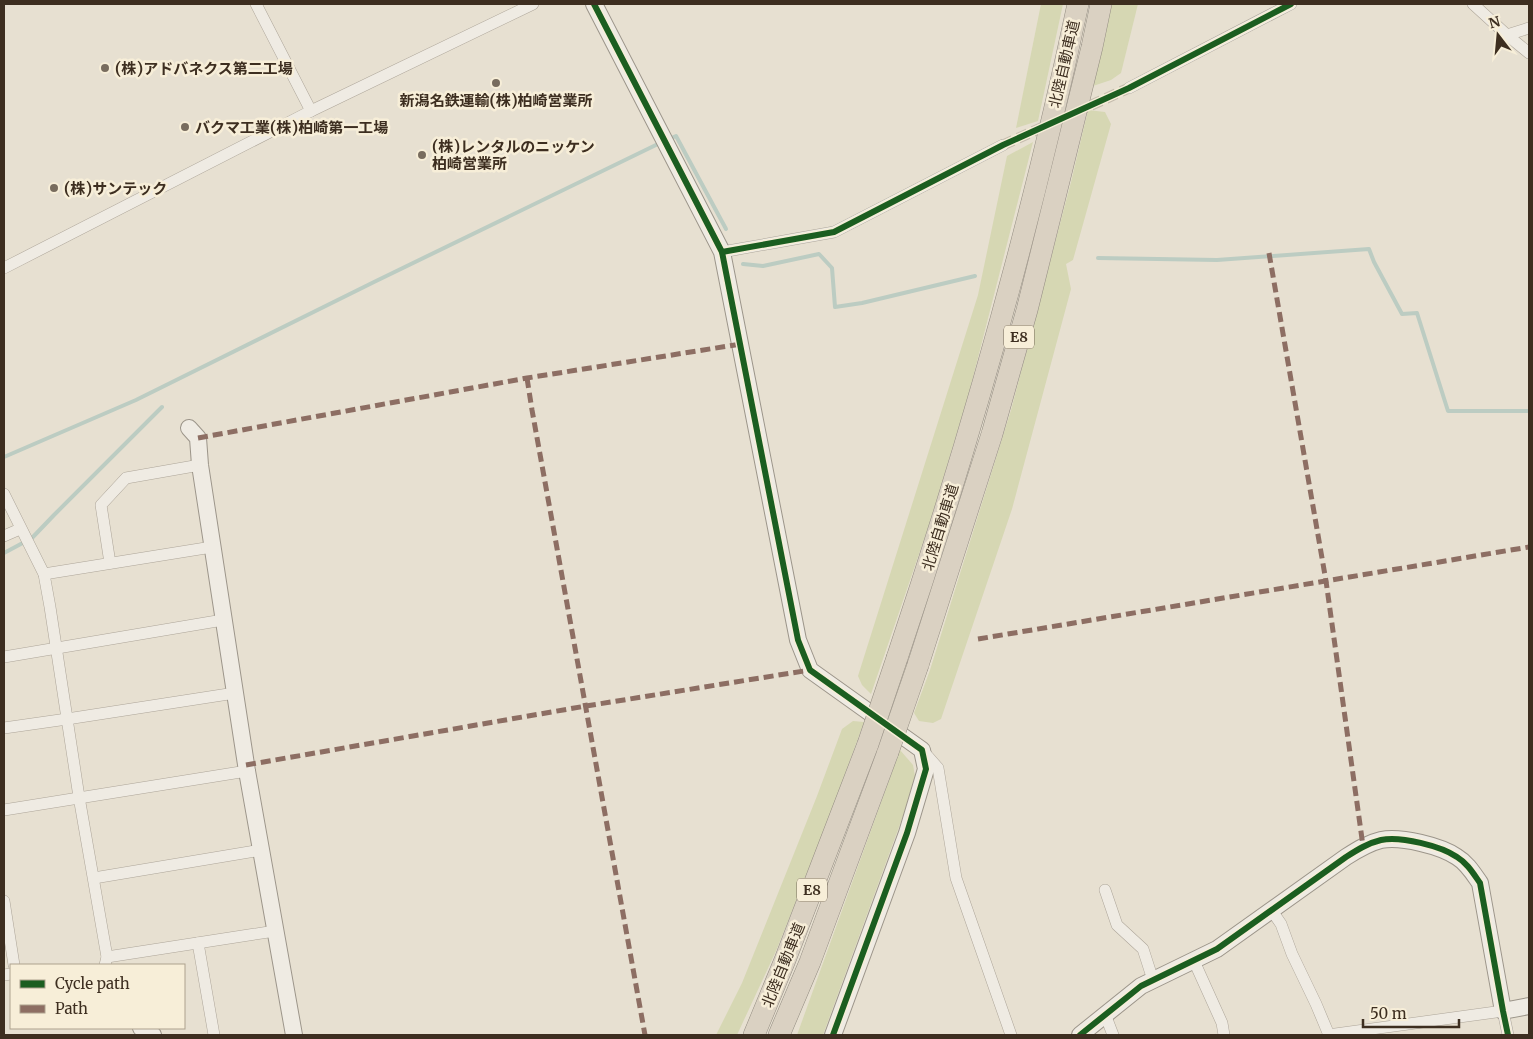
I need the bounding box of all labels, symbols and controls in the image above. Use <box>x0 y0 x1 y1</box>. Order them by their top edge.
north arrow <box>1473 10 1523 60</box>
text: N <box>1487 12 1502 33</box>
street label: 北陸自動車道 <box>1045 18 1083 110</box>
place label: (株)アドバネクス第二工場 <box>115 59 293 78</box>
marker: (株)アドバネクス第二工場 <box>99 62 111 74</box>
marker: 新潟名鉄運輸(株)柏崎営業所 <box>490 77 502 89</box>
place label: 新潟名鉄運輸(株)柏崎営業所 <box>399 91 593 110</box>
place label: バクマ工業(株)柏崎第一工場 <box>195 118 388 137</box>
marker: バクマ工業(株)柏崎第一工場 <box>179 121 191 133</box>
place label: (株)レンタルのニッケン 柏崎営業所 <box>432 137 595 173</box>
marker: (株)レンタルのニッケン 柏崎営業所 <box>416 149 428 161</box>
place label: (株)サンテック <box>64 179 167 198</box>
marker: (株)サンテック <box>48 182 60 194</box>
road number: E8 <box>1004 326 1034 348</box>
street label: 北陸自動車道 <box>918 481 962 573</box>
road number: E8 <box>797 878 827 902</box>
street label: 北陸自動車道 <box>757 920 809 1010</box>
legend <box>10 964 185 1029</box>
text: Cycle path <box>55 974 130 993</box>
scale bar <box>1363 996 1459 1028</box>
text: Path <box>55 999 88 1018</box>
text: 50 m <box>1370 1004 1407 1023</box>

